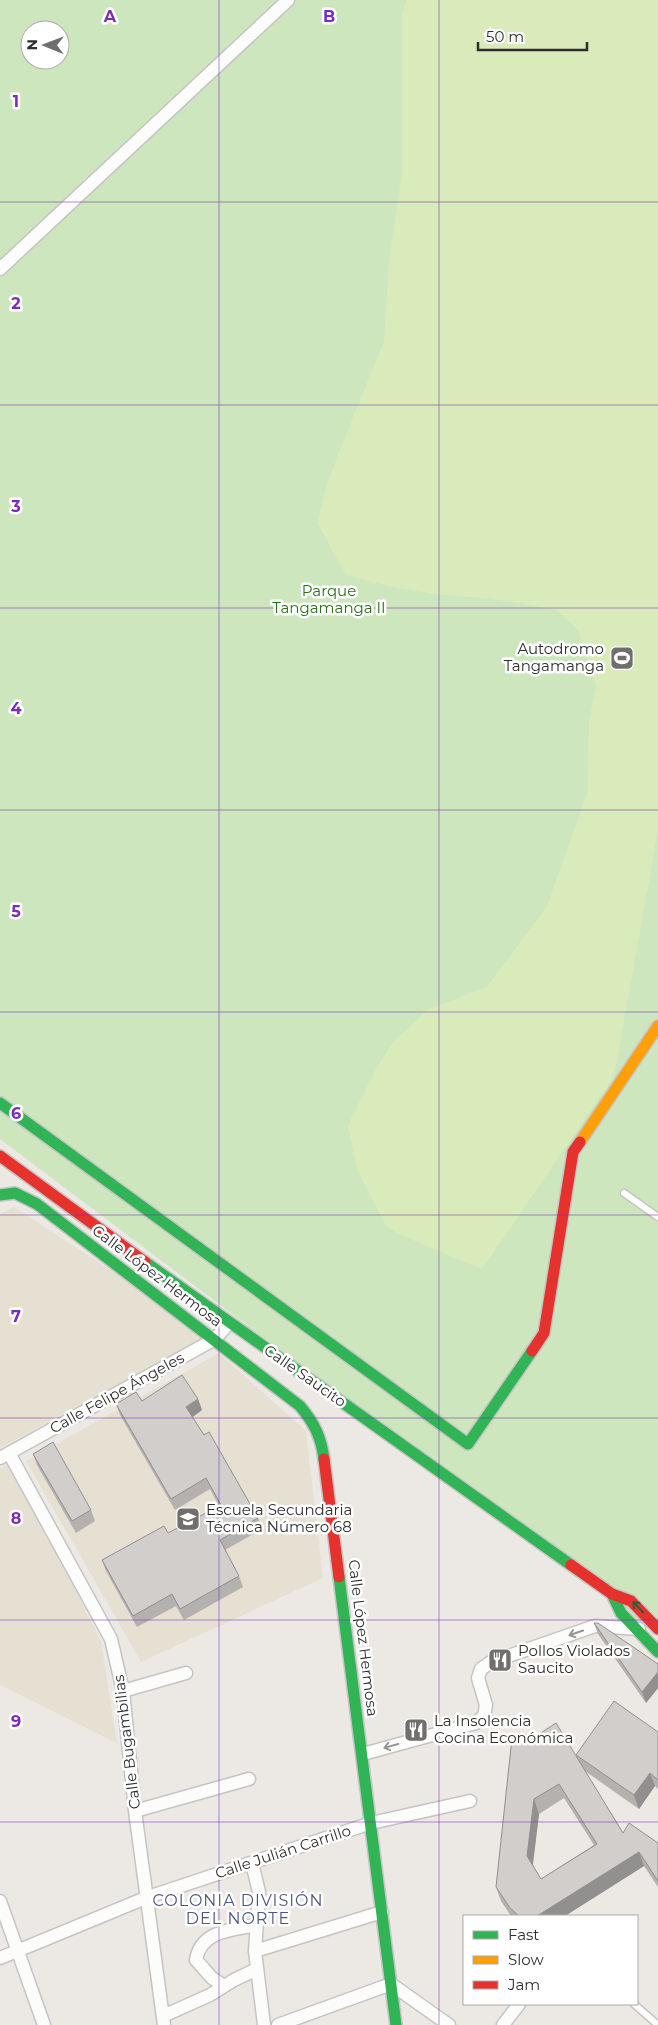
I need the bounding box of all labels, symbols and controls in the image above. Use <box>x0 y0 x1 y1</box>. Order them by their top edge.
text: A <box>103 7 117 26</box>
text: B <box>323 7 335 26</box>
north arrow <box>20 20 70 70</box>
scale bar <box>478 20 587 52</box>
text: 50 m <box>486 27 524 46</box>
text: N <box>23 39 41 51</box>
text: 1 <box>13 92 19 111</box>
text: 2 <box>11 294 21 313</box>
text: 3 <box>10 497 21 516</box>
park label: Parque Tangamanga II <box>272 581 386 617</box>
place label: Autodromo Tangamanga <box>504 639 604 675</box>
sports icon: Autodromo Tangamanga <box>609 645 635 671</box>
text: 4 <box>10 699 22 718</box>
text: 5 <box>11 902 21 921</box>
text: 6 <box>11 1104 21 1123</box>
street label: Calle López Hermosa <box>89 1220 226 1331</box>
text: 7 <box>11 1307 21 1326</box>
street label: Calle Saucito <box>261 1340 350 1411</box>
street label: Calle Felipe Ángeles <box>46 1348 187 1437</box>
place label: Escuela Secundaria Técnica Número 68 <box>206 1500 352 1536</box>
school or university icon: Escuela Secundaria Técnica Número 68 <box>175 1506 201 1532</box>
text: 8 <box>11 1509 21 1528</box>
street label: Calle López Hermosa <box>344 1558 383 1717</box>
one-way arrow <box>632 1601 644 1614</box>
one-way arrow <box>568 1628 584 1638</box>
place label: Pollos Violados Saucito <box>518 1641 630 1677</box>
restaurant icon: Pollos Violados Saucito <box>487 1647 513 1673</box>
street label: Calle Bugambilias <box>109 1674 144 1810</box>
place label: La Insolencia Cocina Económica <box>434 1711 573 1747</box>
text: 9 <box>11 1712 21 1731</box>
restaurant icon: La Insolencia Cocina Económica <box>403 1717 429 1743</box>
one-way arrow <box>383 1742 399 1751</box>
street label: Calle Julián Carrillo <box>213 1821 353 1882</box>
district label: COLONIA DIVISIÓN DEL NORTE <box>152 1891 324 1928</box>
legend <box>463 1915 638 2005</box>
text: Fast <box>508 1925 539 1944</box>
text: Slow <box>508 1950 544 1969</box>
text: Jam <box>507 1975 540 1994</box>

